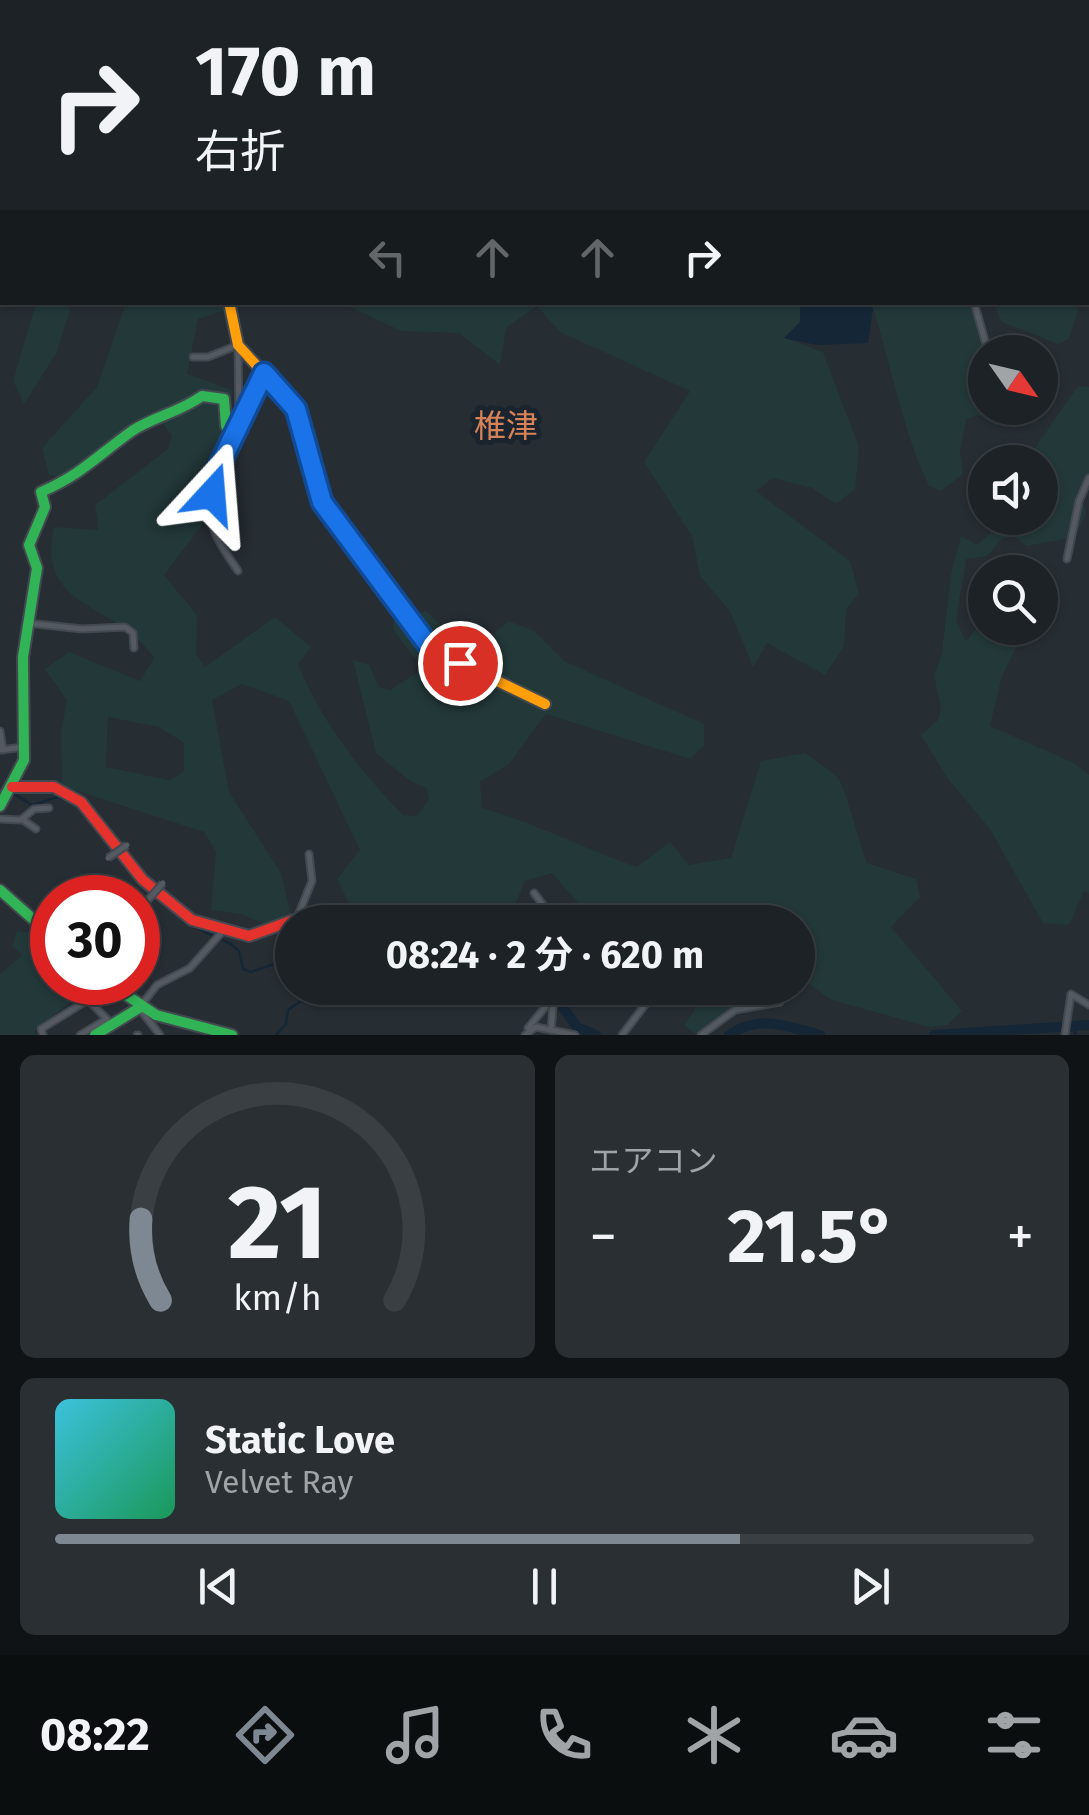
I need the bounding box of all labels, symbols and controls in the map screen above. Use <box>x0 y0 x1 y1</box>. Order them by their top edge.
text: 170 m <box>195 30 376 114</box>
icon: right <box>30 40 160 170</box>
text: 右折 <box>195 125 285 179</box>
icon: left <box>360 230 415 285</box>
icon: ahead <box>465 230 520 285</box>
icon: ahead <box>570 230 625 285</box>
icon: right <box>675 230 730 285</box>
north arrow <box>968 335 1058 425</box>
map controls <box>968 335 1058 645</box>
district label: 椎津 <box>474 407 538 445</box>
position arrow <box>160 442 264 546</box>
button: sound <box>968 445 1058 535</box>
button: search <box>968 555 1058 645</box>
pin <box>418 621 503 706</box>
icon: arrive <box>433 636 488 691</box>
speed limit sign: 30 <box>30 875 160 1005</box>
text: 08:24 · 2 分 · 620 m <box>386 932 704 978</box>
text: エアコン <box>590 1142 718 1180</box>
text: 21 <box>227 1161 327 1286</box>
text: 21.5° <box>727 1192 896 1282</box>
text: − <box>590 1204 617 1270</box>
text: + <box>1007 1204 1034 1270</box>
text: km/h <box>233 1277 321 1319</box>
text: Static Love <box>205 1417 395 1463</box>
text: Velvet Ray <box>205 1463 353 1501</box>
icon: previous <box>191 1559 246 1614</box>
icon: pause <box>517 1559 572 1614</box>
icon: next <box>843 1559 898 1614</box>
icon: directions <box>230 1700 300 1770</box>
icon: music <box>380 1700 450 1770</box>
icon: phone <box>529 1700 599 1770</box>
icon: climate <box>679 1700 749 1770</box>
icon: car <box>829 1700 899 1770</box>
icon: filters <box>979 1700 1049 1770</box>
text: 08:22 <box>40 1708 150 1762</box>

